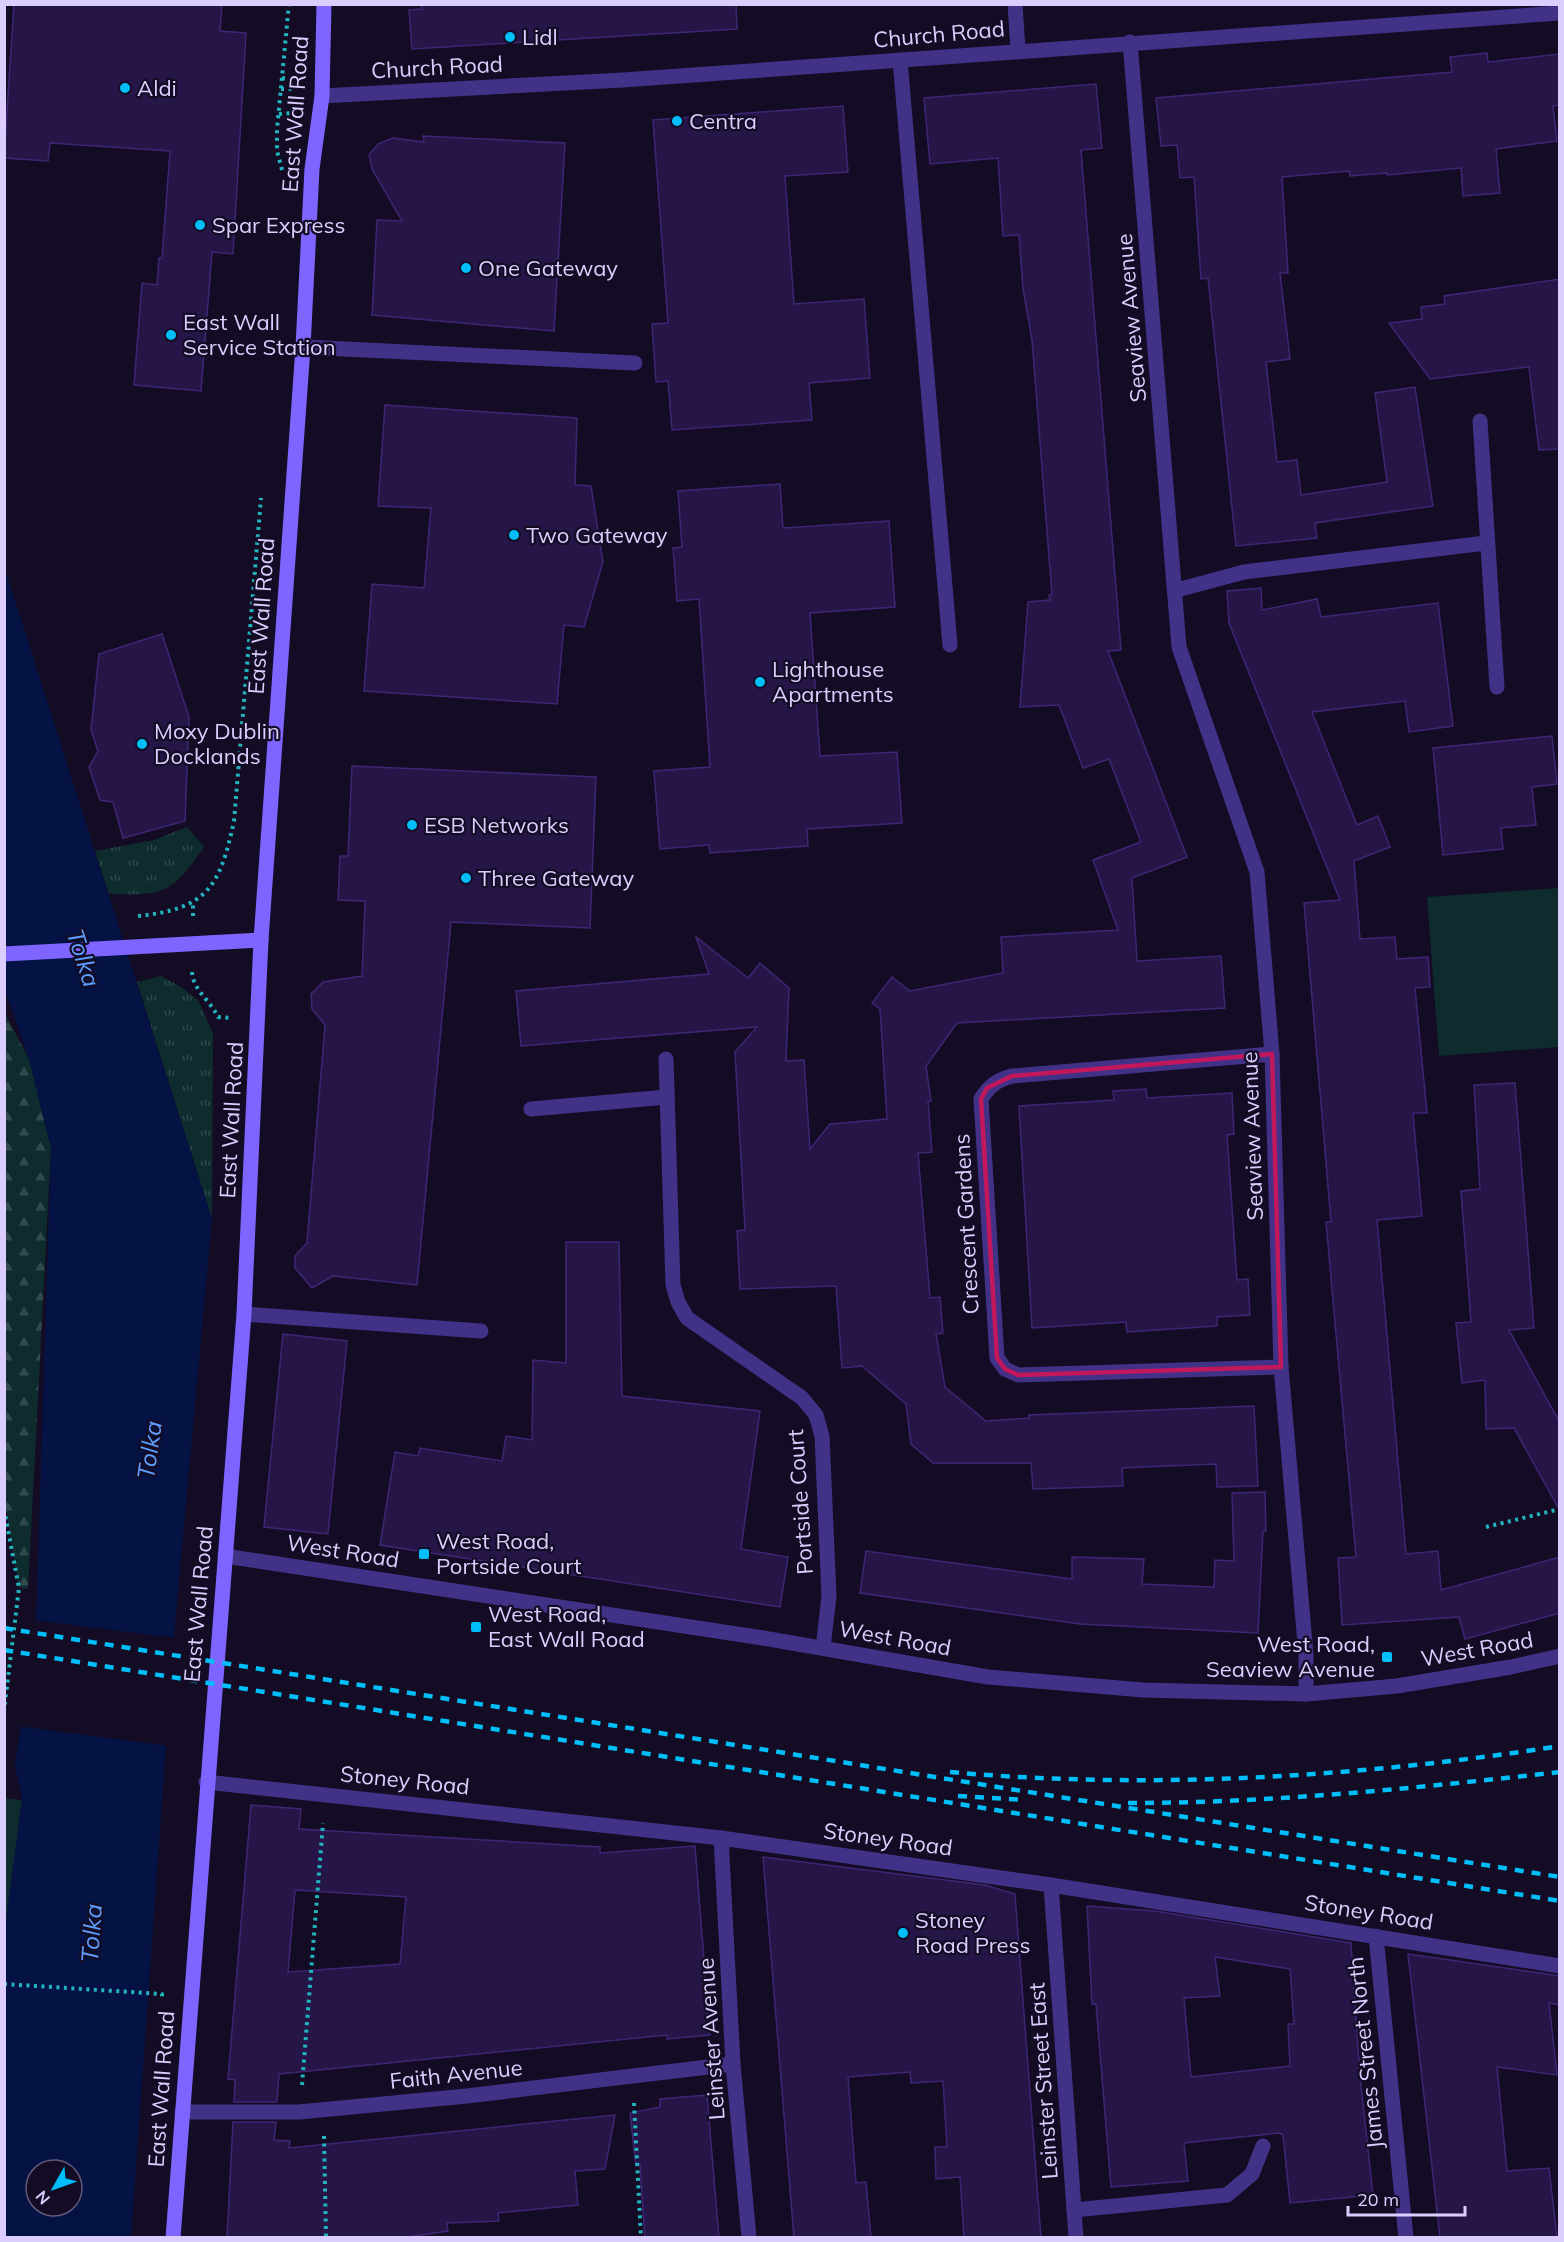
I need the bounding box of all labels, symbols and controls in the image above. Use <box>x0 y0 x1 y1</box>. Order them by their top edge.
street label: Church Road <box>872 14 1006 54</box>
place label: Lidl <box>522 23 558 51</box>
marker: Lidl <box>503 30 517 44</box>
street label: East Wall Road <box>276 35 314 193</box>
street label: Church Road <box>370 50 504 84</box>
place label: Aldi <box>137 74 177 102</box>
marker: Aldi <box>118 81 132 95</box>
place label: Centra <box>689 107 757 135</box>
marker: Centra <box>670 114 684 128</box>
place label: Spar Express <box>212 211 345 239</box>
marker: Spar Express <box>193 218 207 232</box>
street label: Seaview Avenue <box>1110 233 1152 403</box>
place label: One Gateway <box>478 254 618 282</box>
marker: One Gateway <box>459 261 473 275</box>
place label: East Wall Service Station <box>183 308 336 361</box>
marker: East Wall Service Station <box>164 328 178 342</box>
place label: Two Gateway <box>526 521 668 549</box>
marker: Two Gateway <box>507 528 521 542</box>
street label: East Wall Road <box>242 537 280 695</box>
place label: Lighthouse Apartments <box>772 655 894 708</box>
marker: Lighthouse Apartments <box>753 675 767 689</box>
place label: Moxy Dublin Docklands <box>154 717 280 770</box>
marker: Moxy Dublin Docklands <box>135 737 149 751</box>
place label: ESB Networks <box>424 811 569 839</box>
marker: ESB Networks <box>405 818 419 832</box>
place label: Three Gateway <box>478 864 634 892</box>
marker: Three Gateway <box>459 871 473 885</box>
water label: Tolka <box>61 925 107 991</box>
street label: East Wall Road <box>213 1041 249 1199</box>
street label: Seaview Avenue <box>1235 1051 1269 1221</box>
street label: Crescent Gardens <box>947 1133 985 1315</box>
water label: Tolka <box>130 1419 168 1481</box>
street label: Portside Court <box>781 1428 819 1576</box>
street label: East Wall Road <box>177 1525 219 1683</box>
place label: West Road, Portside Court <box>436 1527 582 1580</box>
street label: West Road <box>285 1528 401 1574</box>
marker: West Road, Portside Court <box>417 1547 431 1561</box>
place label: West Road, East Wall Road <box>488 1600 645 1653</box>
street label: West Road <box>837 1614 953 1662</box>
marker: West Road, East Wall Road <box>469 1620 483 1634</box>
street label: West Road <box>1419 1625 1535 1673</box>
place label: West Road, Seaview Avenue <box>1206 1630 1375 1683</box>
marker: West Road, Seaview Avenue <box>1380 1650 1394 1664</box>
street label: Stoney Road <box>339 1759 471 1801</box>
street label: Stoney Road <box>822 1816 954 1862</box>
street label: Stoney Road <box>1303 1888 1435 1936</box>
water label: Tolka <box>74 1903 108 1963</box>
place label: Stoney Road Press <box>915 1906 1030 1959</box>
marker: Stoney Road Press <box>896 1926 910 1940</box>
street label: James Street North <box>1341 1956 1389 2150</box>
street label: Leinster Avenue <box>691 1957 731 2121</box>
street label: Leinster Street East <box>1022 1981 1064 2180</box>
street label: East Wall Road <box>142 2010 180 2168</box>
street label: Faith Avenue <box>388 2053 524 2095</box>
north arrow <box>24 2158 84 2218</box>
scale bar <box>1348 2179 1465 2217</box>
text: N <box>31 2187 54 2209</box>
text: 20 m <box>1357 2188 1399 2211</box>

